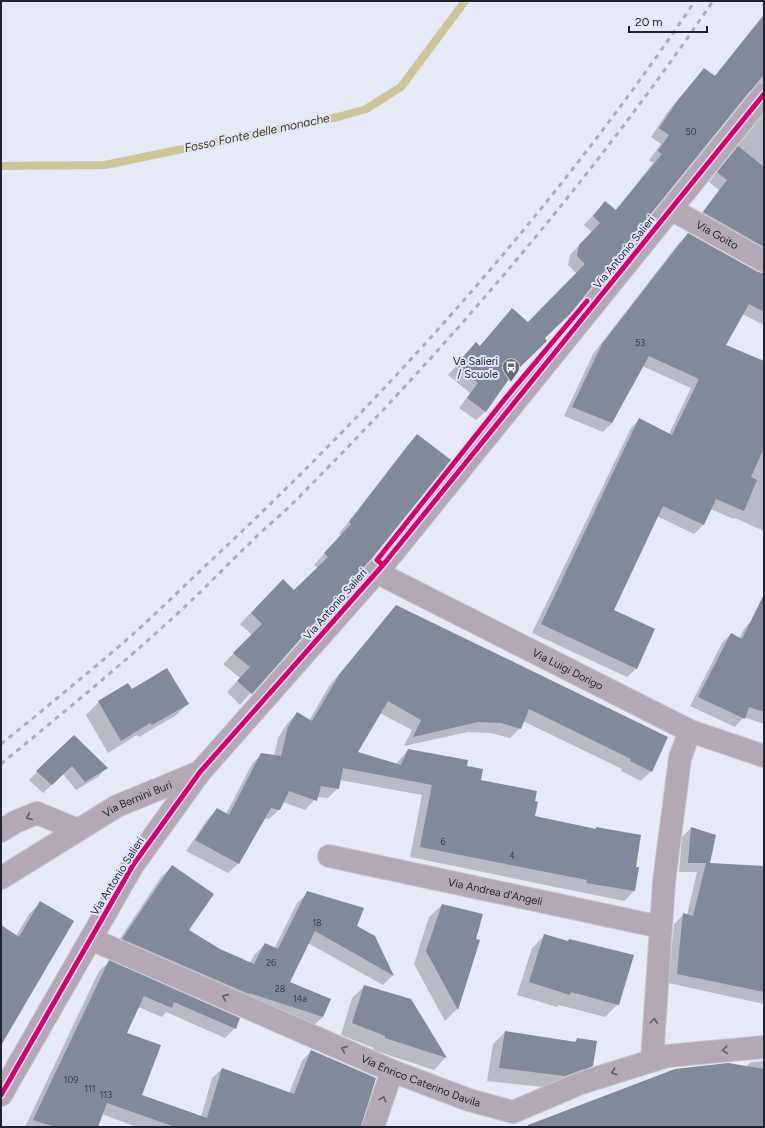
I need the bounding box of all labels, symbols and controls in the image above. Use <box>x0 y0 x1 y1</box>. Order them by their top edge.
scale bar <box>629 8 707 34</box>
text: 20 m <box>635 15 663 29</box>
water label: Fosso Fonte delle monache <box>183 111 331 155</box>
house number: 50 <box>686 126 697 137</box>
street label: Via Antonio Salieri <box>591 213 658 291</box>
street label: Via Goito <box>694 218 740 252</box>
house number: 53 <box>635 337 645 348</box>
place label: Va Salieri / Scuole <box>453 355 498 381</box>
bus stop icon: Va Salieri / Scuole <box>501 357 521 382</box>
street label: Via Antonio Salieri <box>301 566 370 643</box>
street label: Via Luigi Dorigo <box>530 646 605 693</box>
street label: Via Bernini Buri <box>101 778 174 820</box>
one-way arrow <box>25 812 33 820</box>
street label: Via Antonio Salieri <box>88 835 147 918</box>
house number: 6 <box>440 836 446 847</box>
house number: 4 <box>509 850 515 861</box>
street label: Via Andrea d'Angeli <box>447 876 544 908</box>
house number: 18 <box>312 917 322 928</box>
house number: 26 <box>266 957 276 968</box>
house number: 28 <box>275 983 286 994</box>
house number: 14a <box>293 993 307 1004</box>
one-way arrow <box>221 994 229 1002</box>
one-way arrow <box>650 1018 659 1024</box>
one-way arrow <box>340 1046 348 1054</box>
one-way arrow <box>722 1046 728 1055</box>
street label: Via Enrico Caterino Davila <box>359 1052 482 1110</box>
one-way arrow <box>611 1068 618 1076</box>
house number: 109 <box>64 1074 78 1085</box>
house number: 111 <box>84 1083 96 1094</box>
house number: 113 <box>100 1089 112 1100</box>
one-way arrow <box>378 1095 386 1102</box>

